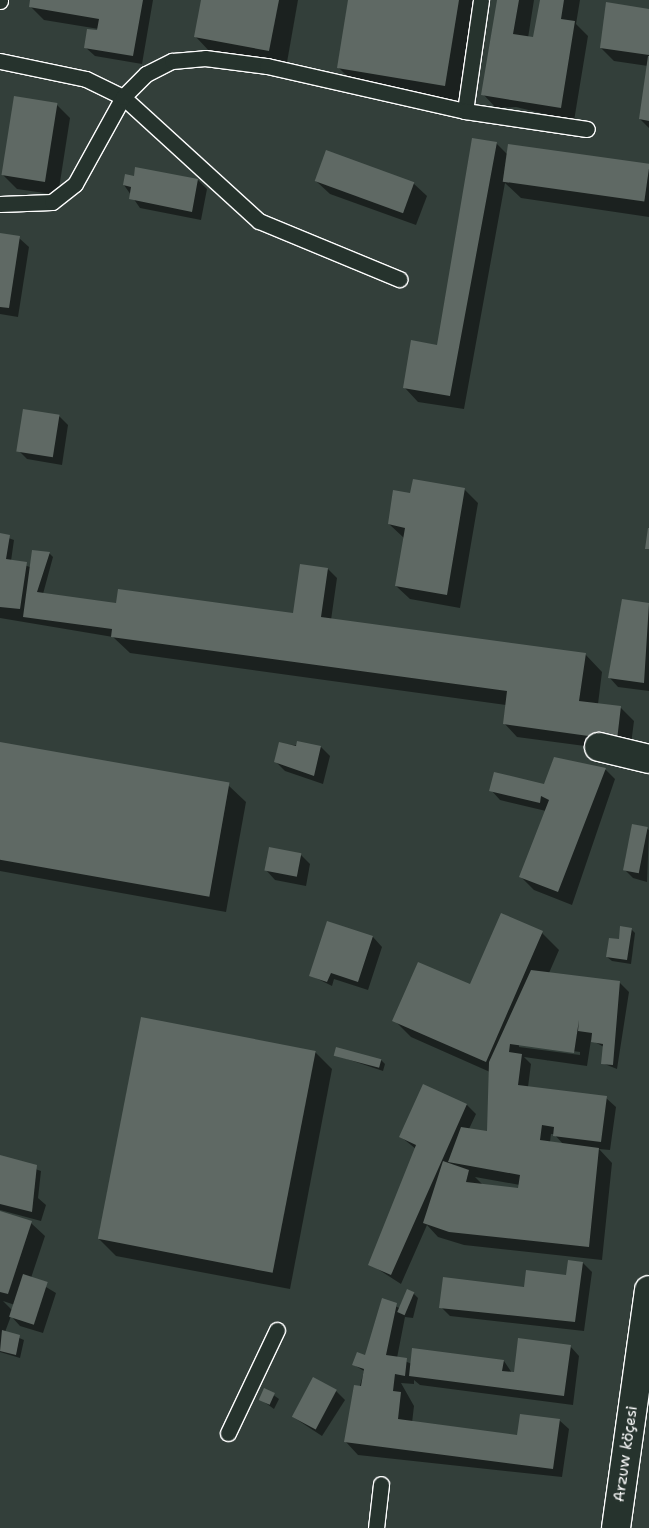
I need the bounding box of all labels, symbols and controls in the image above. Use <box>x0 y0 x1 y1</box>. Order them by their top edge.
street label: Arzuw köçesi <box>610 1405 642 1503</box>

